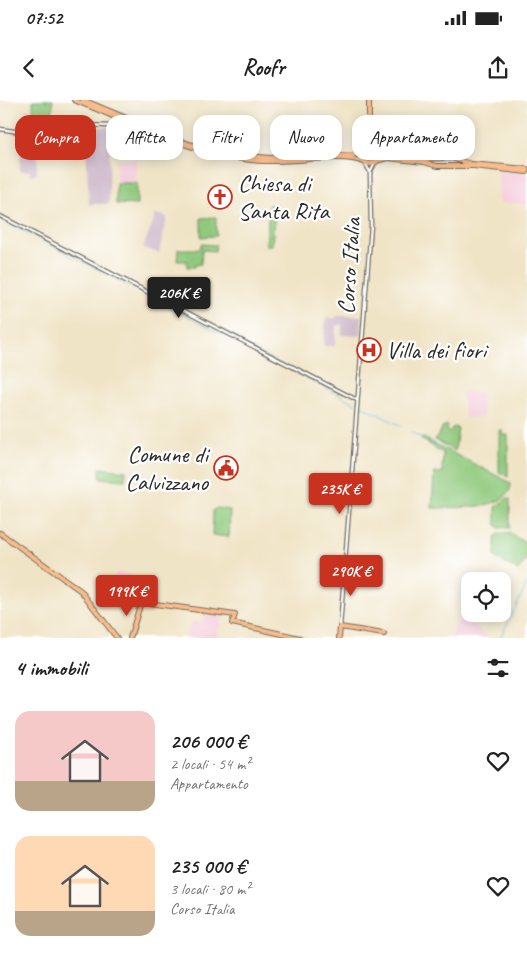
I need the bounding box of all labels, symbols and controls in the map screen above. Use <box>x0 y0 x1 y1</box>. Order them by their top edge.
text: 07:52 <box>25 6 63 30</box>
icon: back <box>15 54 43 82</box>
text: Roofr <box>242 54 285 82</box>
icon: share <box>484 54 512 82</box>
chip: Compra <box>15 115 96 160</box>
chip: Affitta <box>106 115 183 160</box>
chip: Filtri <box>193 115 260 160</box>
chip: Nuovo <box>270 115 342 160</box>
chip: Appartamento <box>352 115 475 160</box>
place label: Chiesa di Santa Rita <box>238 168 330 226</box>
church icon: Chiesa di Santa Rita <box>207 184 233 210</box>
street label: Corso Italia <box>331 215 367 315</box>
pin: 206K € <box>138 276 220 319</box>
text: 206K € <box>158 283 200 303</box>
place label: Villa dei fiori <box>386 335 489 365</box>
hospital icon: Villa dei fiori <box>356 337 382 363</box>
place label: Comune di Calvizzano <box>125 439 211 497</box>
public building icon: Comune di Calvizzano <box>213 455 239 481</box>
pin: 235K € <box>299 472 381 515</box>
text: 235K € <box>320 479 360 499</box>
pin: 290K € <box>310 554 392 597</box>
text: 290K € <box>331 561 371 581</box>
map controls <box>461 572 511 622</box>
button: locate <box>461 572 511 622</box>
pin: 199K € <box>86 574 168 617</box>
text: 199K € <box>107 581 147 601</box>
icon: filters <box>484 654 512 682</box>
text: 4 immobili <box>15 655 87 681</box>
text: 206 000 € <box>170 728 247 754</box>
icon: home <box>55 731 115 791</box>
icon: heart <box>484 747 512 775</box>
text: 2 locali · 54 m² <box>170 754 250 774</box>
text: Appartamento <box>170 774 248 794</box>
text: 235 000 € <box>170 853 246 879</box>
icon: home <box>55 856 115 916</box>
icon: heart <box>484 872 512 900</box>
text: 3 locali · 80 m² <box>170 879 250 899</box>
text: Corso Italia <box>170 899 234 919</box>

